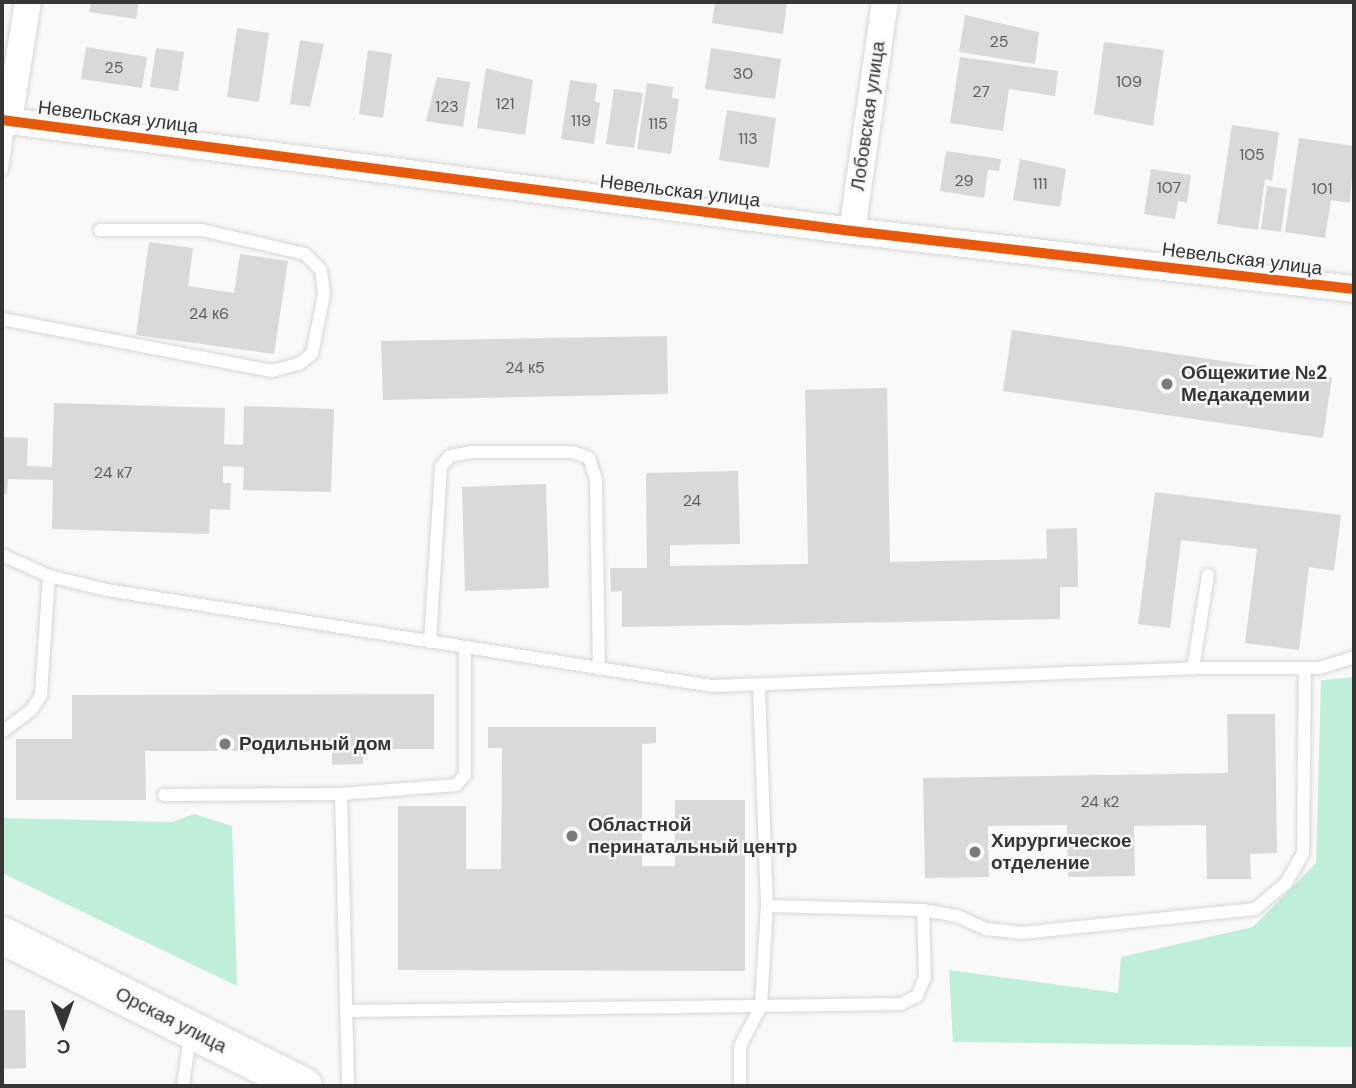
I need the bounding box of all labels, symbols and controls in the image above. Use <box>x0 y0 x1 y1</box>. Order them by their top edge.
house number: 25 <box>990 32 1008 52</box>
street label: Лобовская улица <box>846 40 890 192</box>
house number: 25 <box>105 58 123 78</box>
house number: 30 <box>733 64 753 84</box>
house number: 109 <box>1116 72 1142 92</box>
house number: 27 <box>972 82 990 102</box>
house number: 121 <box>495 94 515 114</box>
street label: Невельская улица <box>36 96 200 138</box>
house number: 123 <box>435 97 459 117</box>
house number: 119 <box>571 111 591 131</box>
house number: 115 <box>648 114 668 134</box>
house number: 113 <box>738 129 758 149</box>
house number: 105 <box>1239 145 1265 165</box>
street label: Невельская улица <box>598 170 762 212</box>
house number: 29 <box>954 171 974 191</box>
house number: 111 <box>1033 174 1047 194</box>
house number: 107 <box>1157 178 1181 198</box>
house number: 101 <box>1312 179 1332 199</box>
street label: Невельская улица <box>1160 238 1324 280</box>
house number: 24 к6 <box>189 304 229 324</box>
house number: 24 к5 <box>505 358 545 378</box>
place label: Общежитие №2 Медакадемии <box>1181 362 1327 406</box>
marker: Общежитие №2 Медакадемии <box>1159 376 1175 392</box>
house number: 24 к7 <box>94 463 132 483</box>
house number: 24 <box>683 491 701 511</box>
place label: Родильный дом <box>239 733 391 755</box>
marker: Родильный дом <box>217 736 233 752</box>
house number: 24 к2 <box>1080 792 1120 812</box>
place label: Областной перинатальный центр <box>588 814 797 858</box>
marker: Областной перинатальный центр <box>562 826 582 846</box>
place label: Хирургическое отделение <box>991 830 1132 874</box>
marker: Хирургическое отделение <box>965 842 985 862</box>
street label: Орская улица <box>112 982 230 1058</box>
north arrow <box>28 990 98 1060</box>
text: С <box>56 1034 70 1059</box>

